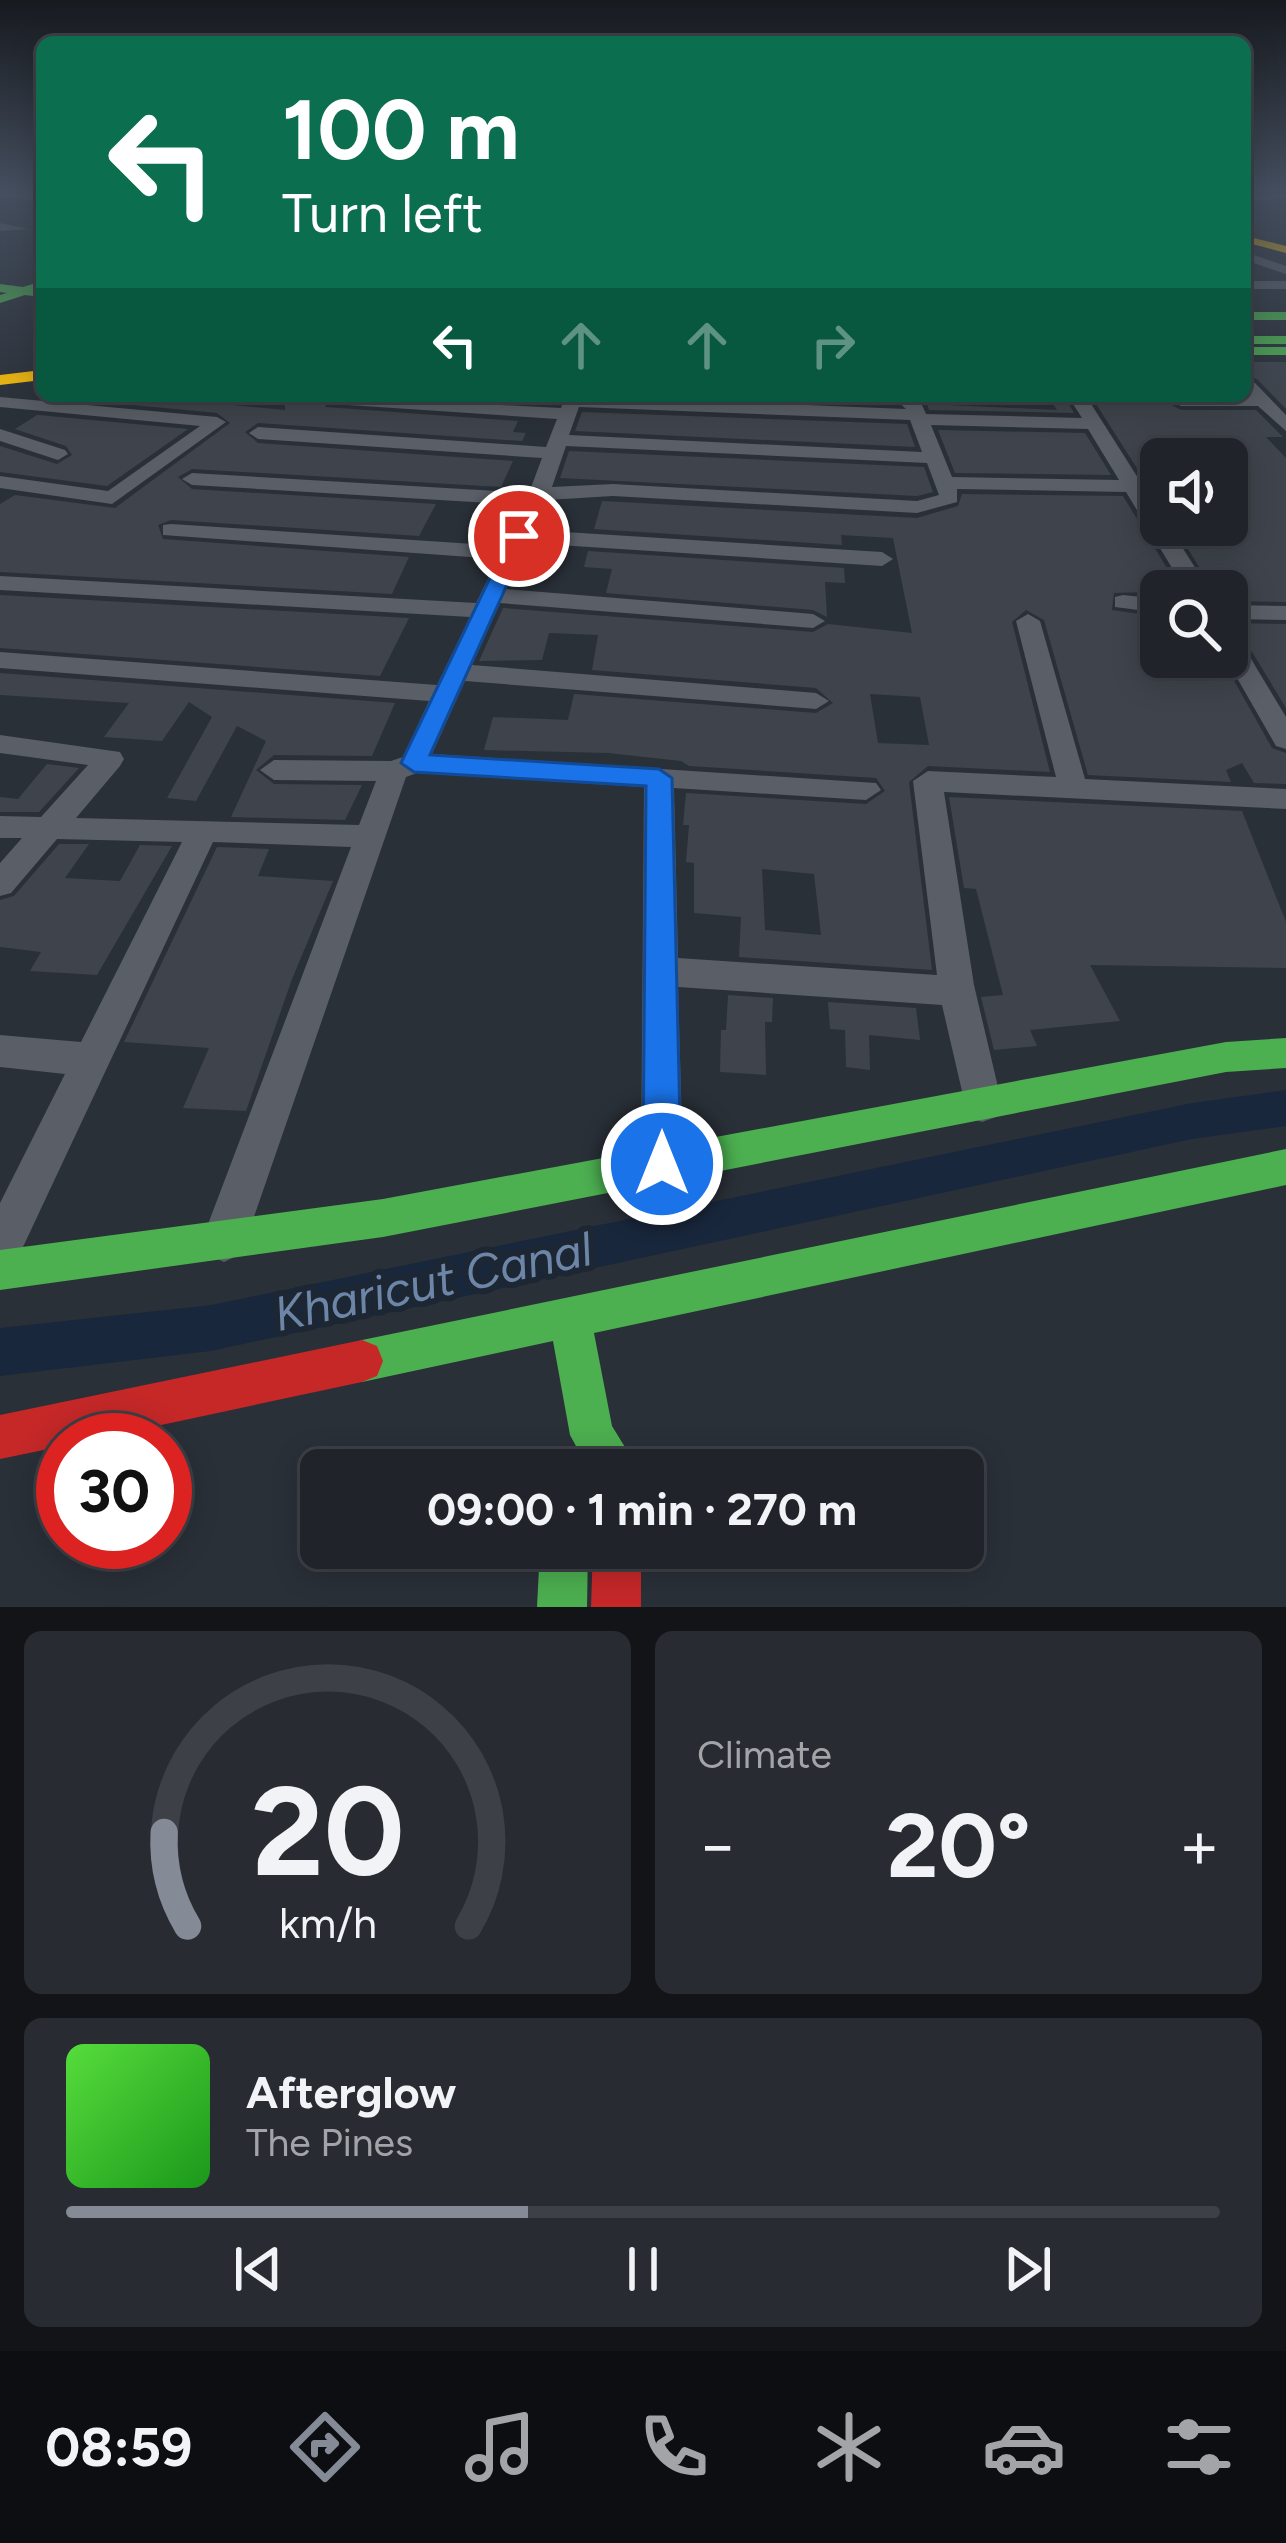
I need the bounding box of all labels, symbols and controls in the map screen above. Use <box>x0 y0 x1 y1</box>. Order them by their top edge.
text: 100 m <box>282 79 520 180</box>
icon: left <box>84 84 240 240</box>
text: Turn left <box>282 181 483 246</box>
icon: left <box>422 312 488 378</box>
icon: ahead <box>548 312 614 378</box>
icon: ahead <box>674 312 740 378</box>
icon: right <box>800 312 866 378</box>
map controls <box>1140 438 1248 678</box>
button: sound <box>1140 438 1248 546</box>
pin <box>468 485 570 587</box>
icon: arrive <box>486 503 552 569</box>
button: search <box>1140 570 1248 678</box>
position arrow <box>599 1101 725 1227</box>
water label: Kharicut Canal <box>269 1219 598 1343</box>
speed limit sign: 30 <box>36 1413 192 1569</box>
text: 09:00 · 1 min · 270 m <box>427 1482 857 1536</box>
text: Climate <box>697 1731 832 1778</box>
text: 20 <box>251 1756 404 1906</box>
text: 20° <box>886 1791 1031 1900</box>
text: − <box>697 1805 738 1885</box>
text: + <box>1179 1805 1220 1885</box>
text: km/h <box>279 1896 376 1948</box>
text: Afterglow <box>246 2065 456 2119</box>
text: The Pines <box>246 2119 413 2166</box>
icon: previous <box>225 2236 291 2302</box>
icon: pause <box>610 2236 676 2302</box>
icon: next <box>995 2236 1061 2302</box>
icon: directions <box>283 2405 367 2489</box>
icon: music <box>458 2405 542 2489</box>
icon: phone <box>632 2405 716 2489</box>
icon: climate <box>807 2405 891 2489</box>
icon: car <box>982 2405 1066 2489</box>
icon: filters <box>1157 2405 1241 2489</box>
text: 08:59 <box>45 2415 192 2480</box>

